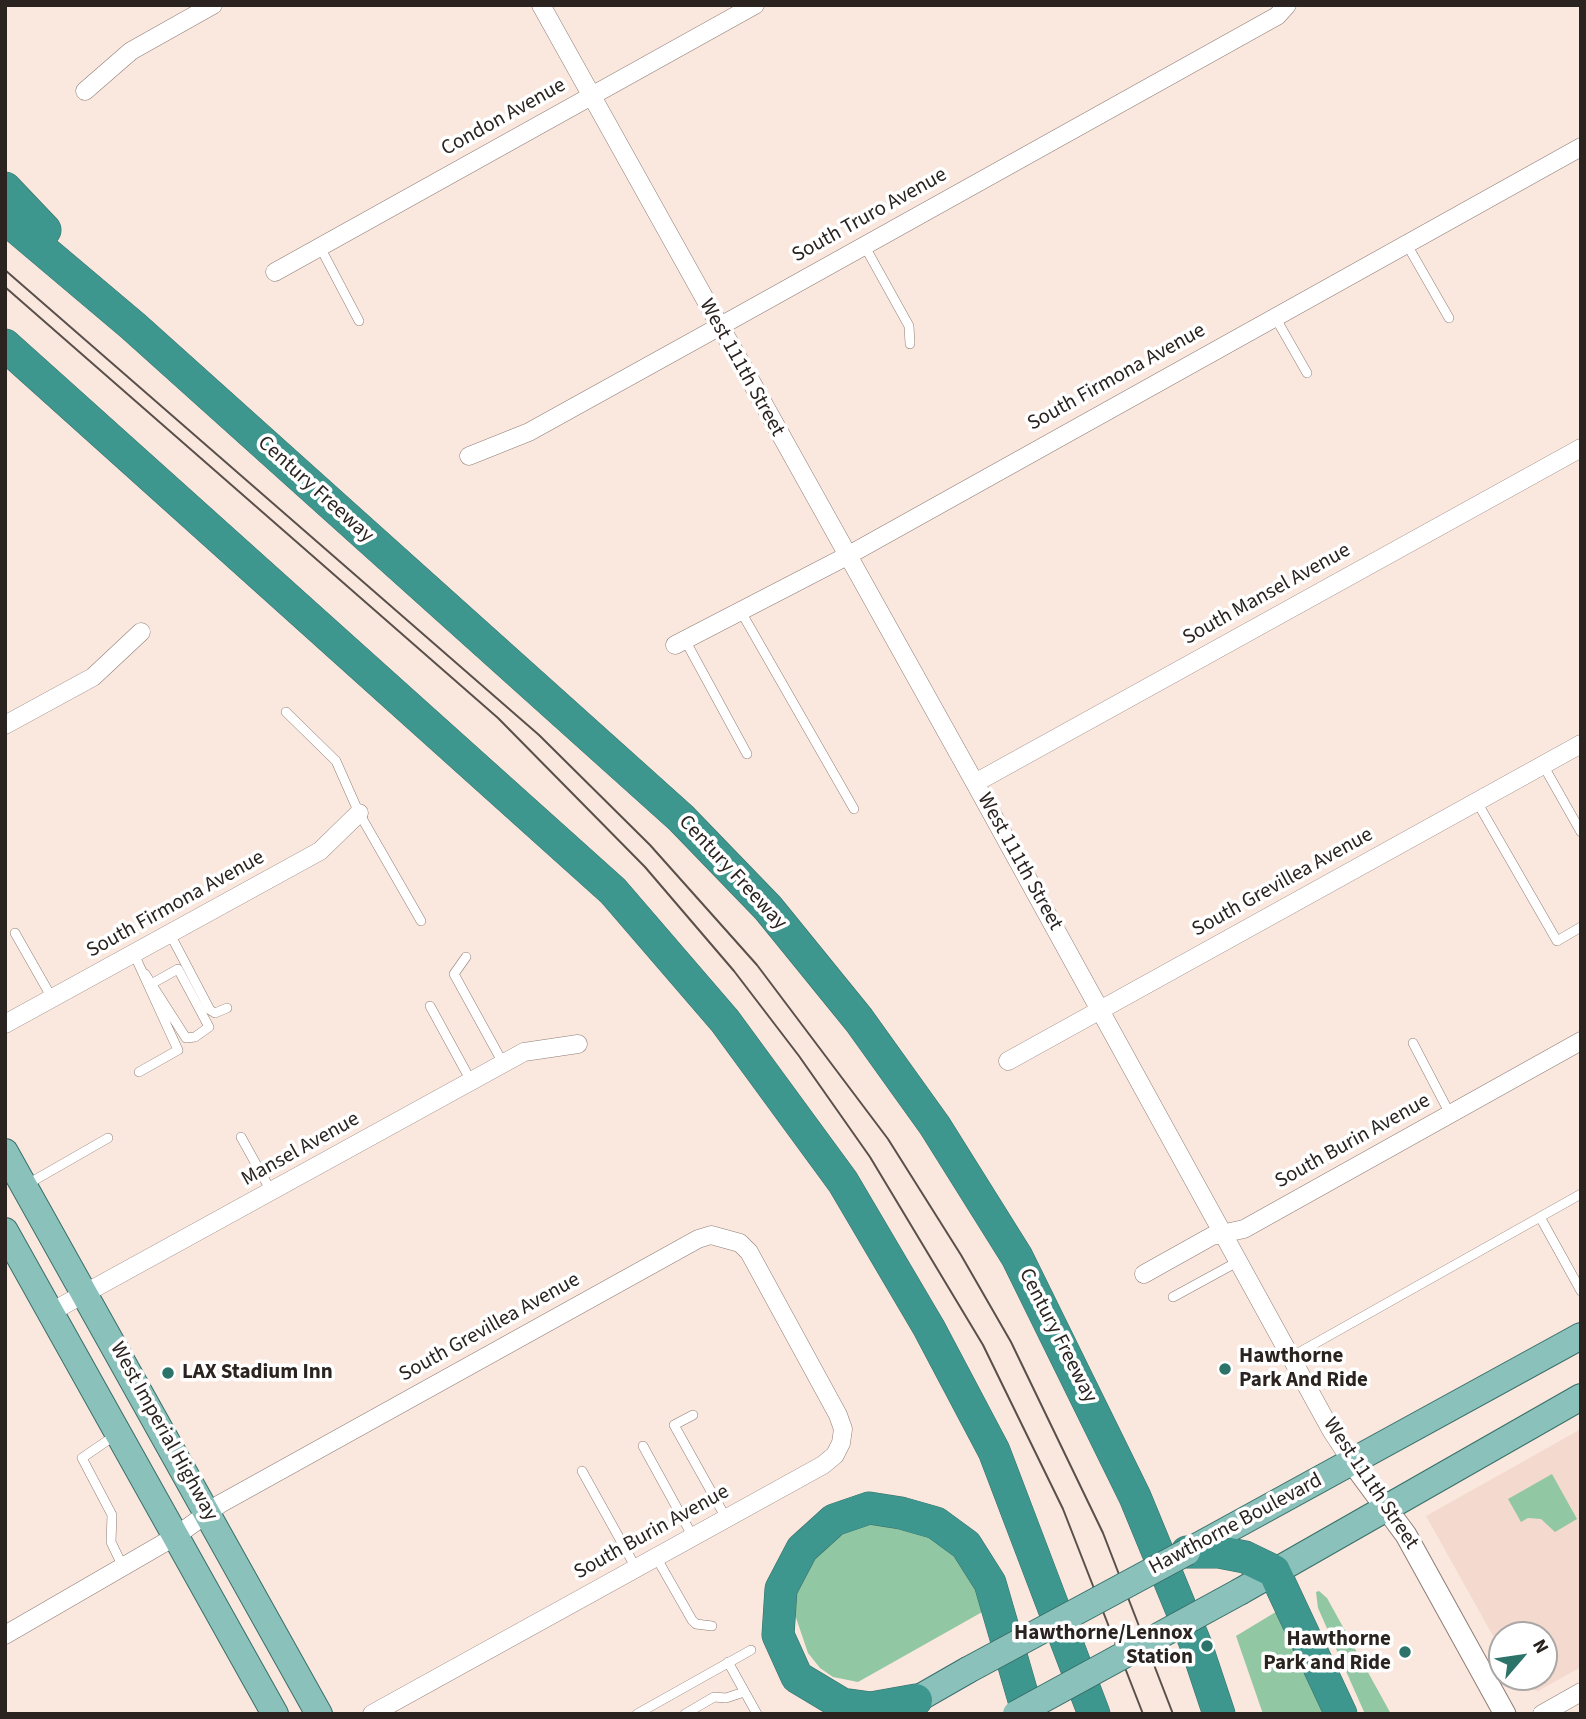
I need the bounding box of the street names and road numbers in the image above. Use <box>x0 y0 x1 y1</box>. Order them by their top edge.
street label: Condon Avenue <box>437 73 571 163</box>
street label: South Truro Avenue <box>788 163 952 269</box>
street label: West 111th Street <box>693 295 789 441</box>
street label: South Firmona Avenue <box>1024 319 1210 437</box>
street label: Century Freeway <box>252 431 378 549</box>
street label: South Mansel Avenue <box>1179 539 1355 651</box>
street label: West 111th Street <box>971 789 1067 935</box>
street label: Century Freeway <box>672 810 792 936</box>
street label: South Grevillea Avenue <box>1188 823 1378 943</box>
street label: South Firmona Avenue <box>83 846 269 964</box>
street label: South Burin Avenue <box>1271 1089 1435 1195</box>
street label: Mansel Avenue <box>238 1107 364 1193</box>
street label: Century Freeway <box>1012 1265 1102 1407</box>
street label: South Grevillea Avenue <box>395 1268 585 1388</box>
street label: West Imperial Highway <box>103 1338 223 1526</box>
street label: West 111th Street <box>1317 1413 1423 1555</box>
street label: Hawthorne Boulevard <box>1145 1469 1327 1581</box>
street label: South Burin Avenue <box>570 1480 734 1586</box>

